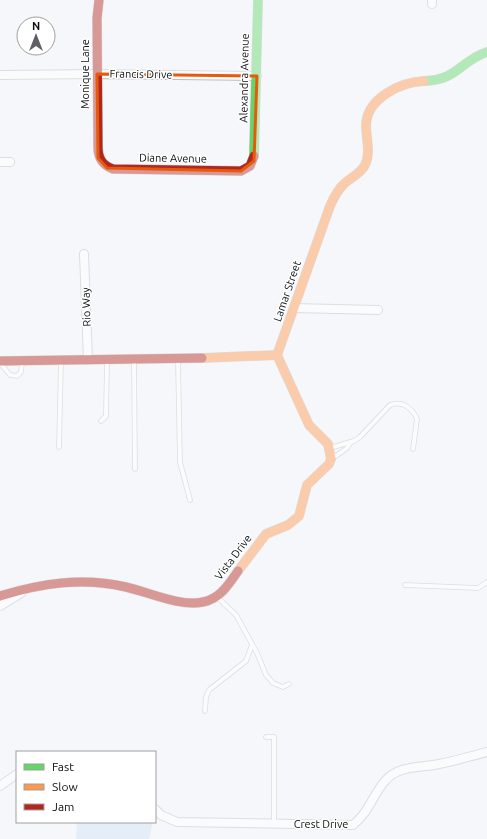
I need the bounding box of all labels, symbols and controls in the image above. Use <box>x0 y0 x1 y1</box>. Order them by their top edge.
north arrow <box>16 16 56 56</box>
text: N <box>32 20 40 32</box>
street label: Alexandra Avenue <box>237 33 251 123</box>
street label: Monique Lane <box>79 39 91 109</box>
street label: Francis Drive <box>110 67 172 81</box>
street label: Diane Avenue <box>139 151 207 165</box>
street label: Lamar Street <box>271 258 303 323</box>
street label: Rio Way <box>79 286 93 327</box>
street label: Vista Drive <box>212 532 254 582</box>
legend <box>16 751 156 823</box>
text: Fast <box>52 760 74 773</box>
text: Slow <box>52 780 78 793</box>
text: Jam <box>52 800 74 813</box>
street label: Crest Drive <box>294 818 348 830</box>

